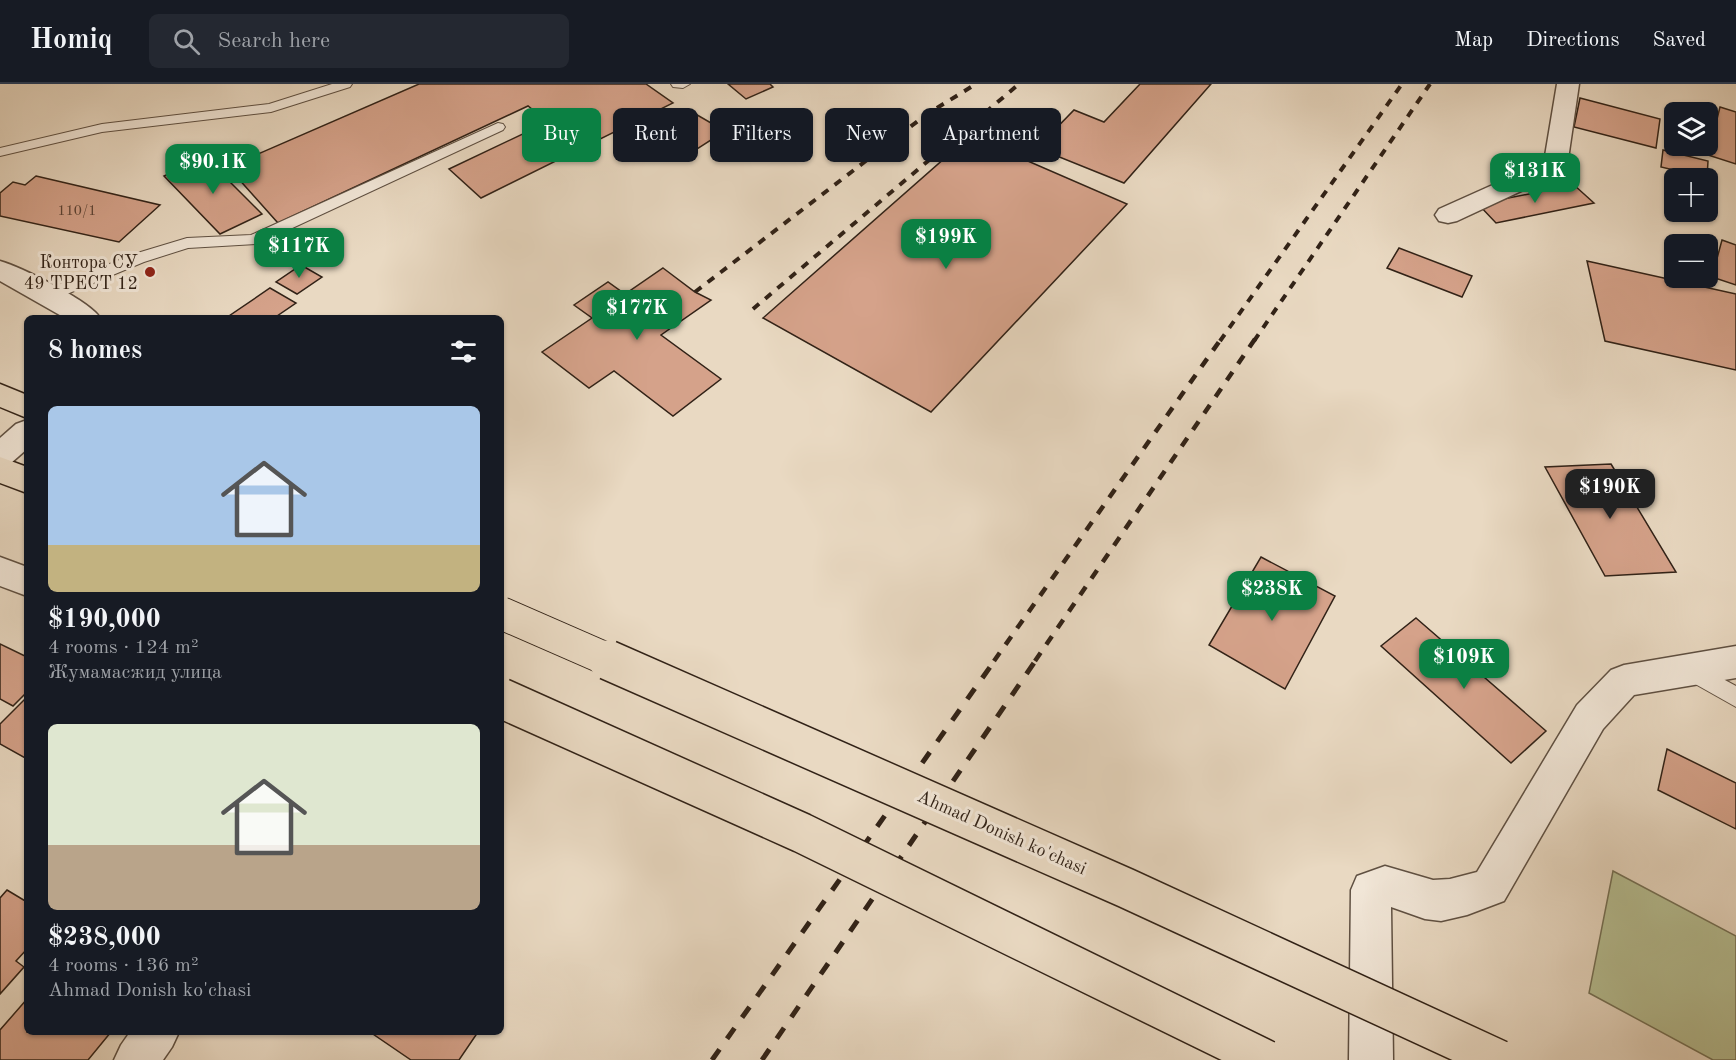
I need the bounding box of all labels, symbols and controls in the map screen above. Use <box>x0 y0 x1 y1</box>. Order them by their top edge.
search box <box>149 14 569 68</box>
icon: search <box>170 25 203 58</box>
text: Homiq <box>30 27 113 55</box>
text: Search here <box>218 30 330 52</box>
text: Map <box>1454 30 1493 51</box>
text: Directions <box>1526 30 1620 51</box>
text: Saved <box>1653 30 1706 51</box>
map controls <box>1664 102 1718 288</box>
button: layers <box>1664 102 1718 156</box>
chip: Buy <box>522 108 601 162</box>
chip: Rent <box>613 108 698 162</box>
chip: Filters <box>710 108 813 162</box>
chip: New <box>825 108 909 162</box>
chip: Apartment <box>921 108 1061 162</box>
pin: $90.1K <box>164 144 262 195</box>
text: $90.1K <box>179 153 247 173</box>
pin: $131K <box>1493 153 1577 204</box>
text: $131K <box>1504 162 1566 182</box>
button: + <box>1664 168 1718 222</box>
house number: 110/1 <box>58 204 96 218</box>
pin: $199K <box>904 219 988 270</box>
pin: $117K <box>257 228 341 279</box>
text: $199K <box>915 228 977 248</box>
button: − <box>1664 234 1718 288</box>
text: $117K <box>268 237 330 257</box>
place label: Контора СУ 49 ТРЕСТ 12 <box>24 254 138 293</box>
marker: Контора СУ 49 ТРЕСТ 12 <box>143 265 157 279</box>
pin: $177K <box>595 290 679 341</box>
text: $177K <box>606 299 668 319</box>
icon: filters <box>447 335 480 368</box>
text: 8 homes <box>48 338 142 364</box>
icon: home <box>210 445 318 553</box>
pin: $190K <box>1568 469 1652 520</box>
text: $190K <box>1579 478 1641 498</box>
pin: $238K <box>1230 571 1314 622</box>
text: $238K <box>1241 580 1303 600</box>
text: $190,000 <box>48 607 161 633</box>
text: 4 rooms · 124 m² <box>48 638 198 658</box>
pin: $109K <box>1422 639 1506 690</box>
text: $109K <box>1433 648 1495 668</box>
text: Жумамасжид улица <box>48 663 222 683</box>
icon: home <box>210 763 318 871</box>
street label: Ahmad Donish ko'chasi <box>914 787 1089 878</box>
text: $238,000 <box>48 925 161 951</box>
text: 4 rooms · 136 m² <box>48 956 198 976</box>
text: Ahmad Donish ko'chasi <box>48 981 252 1001</box>

